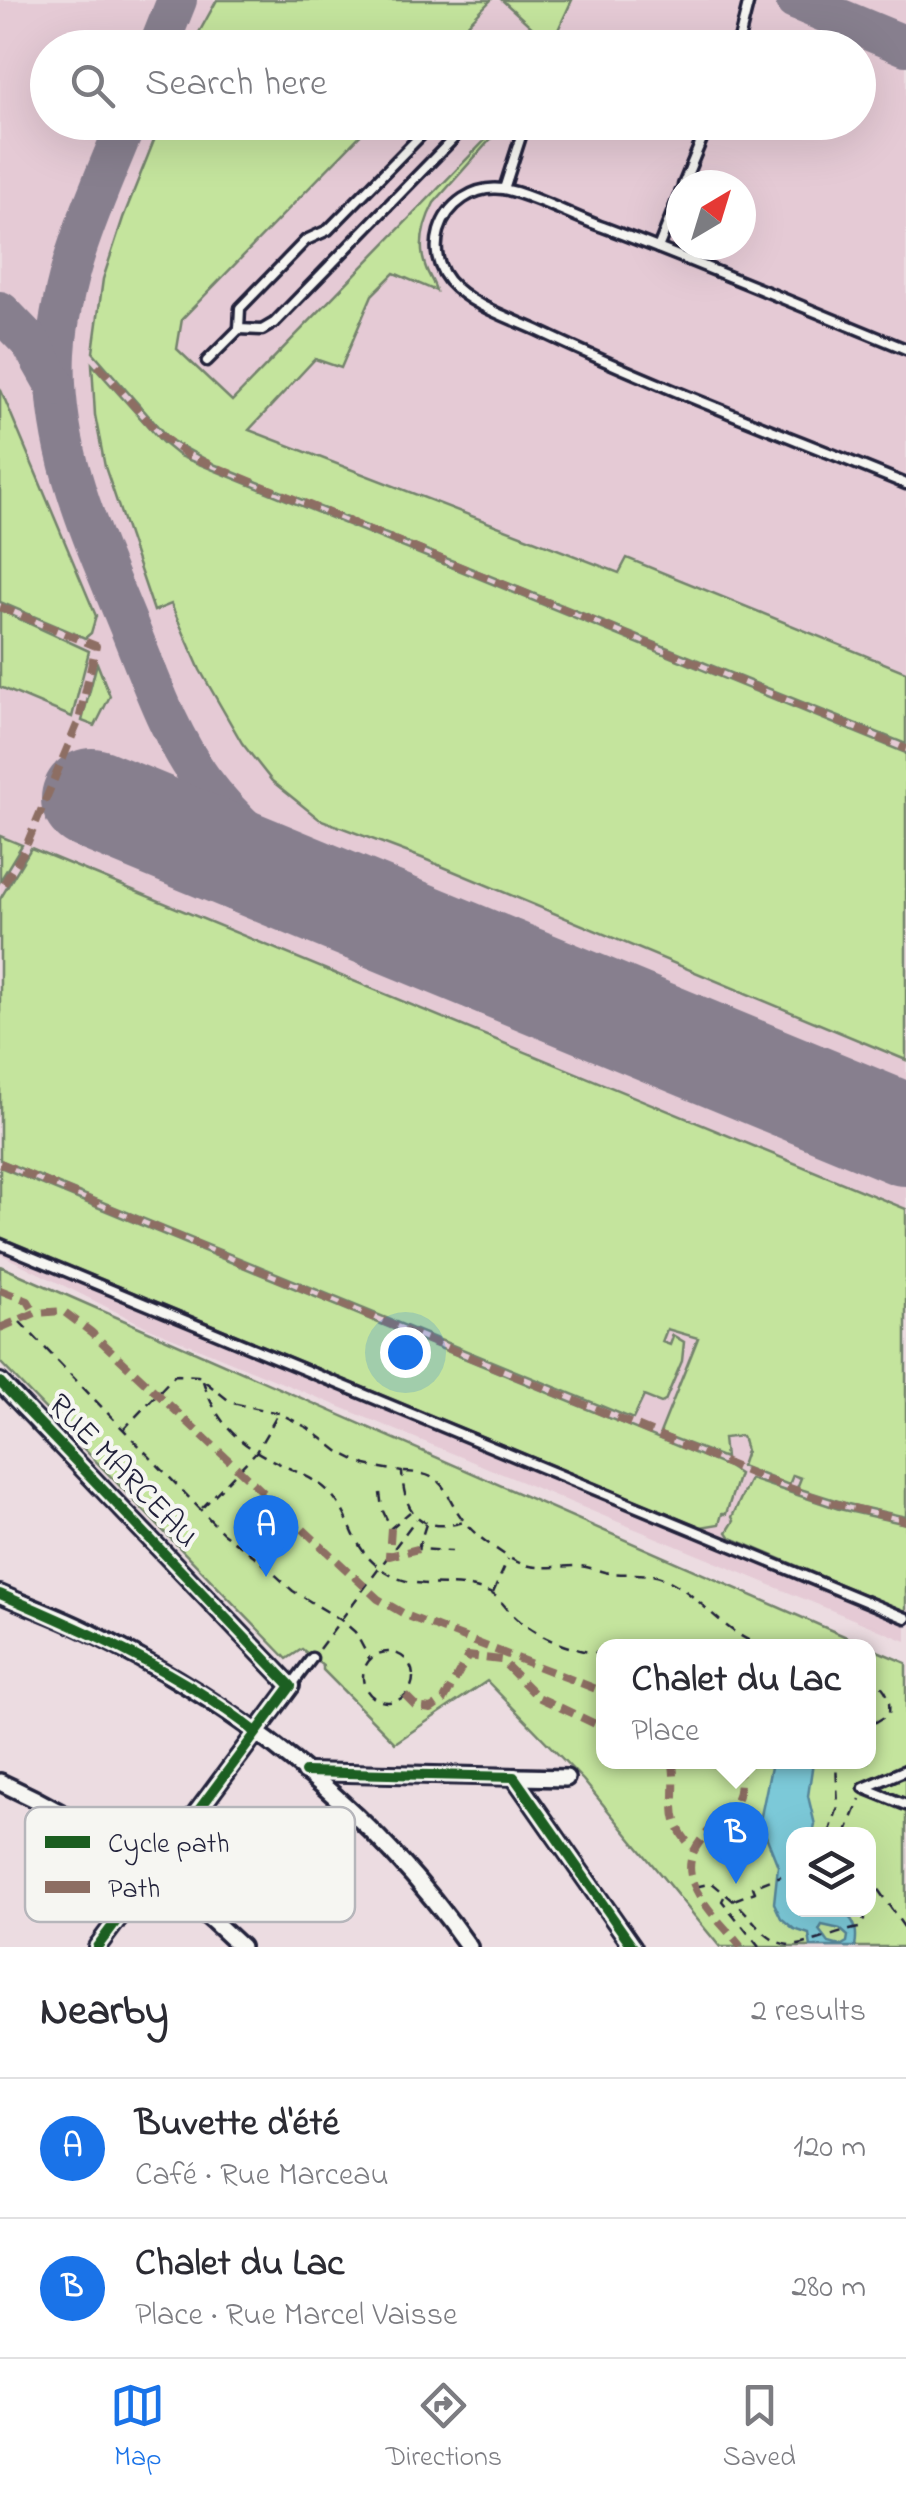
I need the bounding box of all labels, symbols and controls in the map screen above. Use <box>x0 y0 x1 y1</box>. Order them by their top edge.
search box <box>30 30 876 140</box>
text: Search here <box>145 57 327 113</box>
icon: search <box>65 58 120 113</box>
north arrow <box>666 170 756 260</box>
your location <box>380 1327 431 1378</box>
street label: RUE MARCEAU <box>36 1384 208 1560</box>
pin: A <box>234 1494 298 1577</box>
popup <box>596 1639 876 1769</box>
text: Chalet du Lac <box>631 1653 841 1709</box>
text: Place <box>631 1709 699 1756</box>
pin: B <box>704 1802 768 1884</box>
legend <box>25 1807 355 1922</box>
text: Cycle path <box>108 1825 230 1866</box>
map controls <box>786 1827 876 1917</box>
button: layers <box>786 1827 876 1917</box>
text: Path <box>108 1870 160 1911</box>
text: Nearby <box>40 1982 168 2043</box>
text: 2 results <box>751 1989 866 2036</box>
text: Buvette d'été <box>135 2097 339 2153</box>
text: A <box>63 2125 82 2172</box>
text: 120 m <box>793 2125 866 2172</box>
text: Café · Rue Marceau <box>135 2153 389 2200</box>
text: Chalet du Lac <box>135 2237 344 2293</box>
text: B <box>62 2265 83 2312</box>
text: 280 m <box>791 2265 866 2312</box>
text: Place · Rue Marcel Vaisse <box>135 2293 457 2340</box>
tab: Map <box>110 2378 165 2479</box>
tab: Directions <box>386 2378 502 2479</box>
tab: Saved <box>723 2378 796 2479</box>

